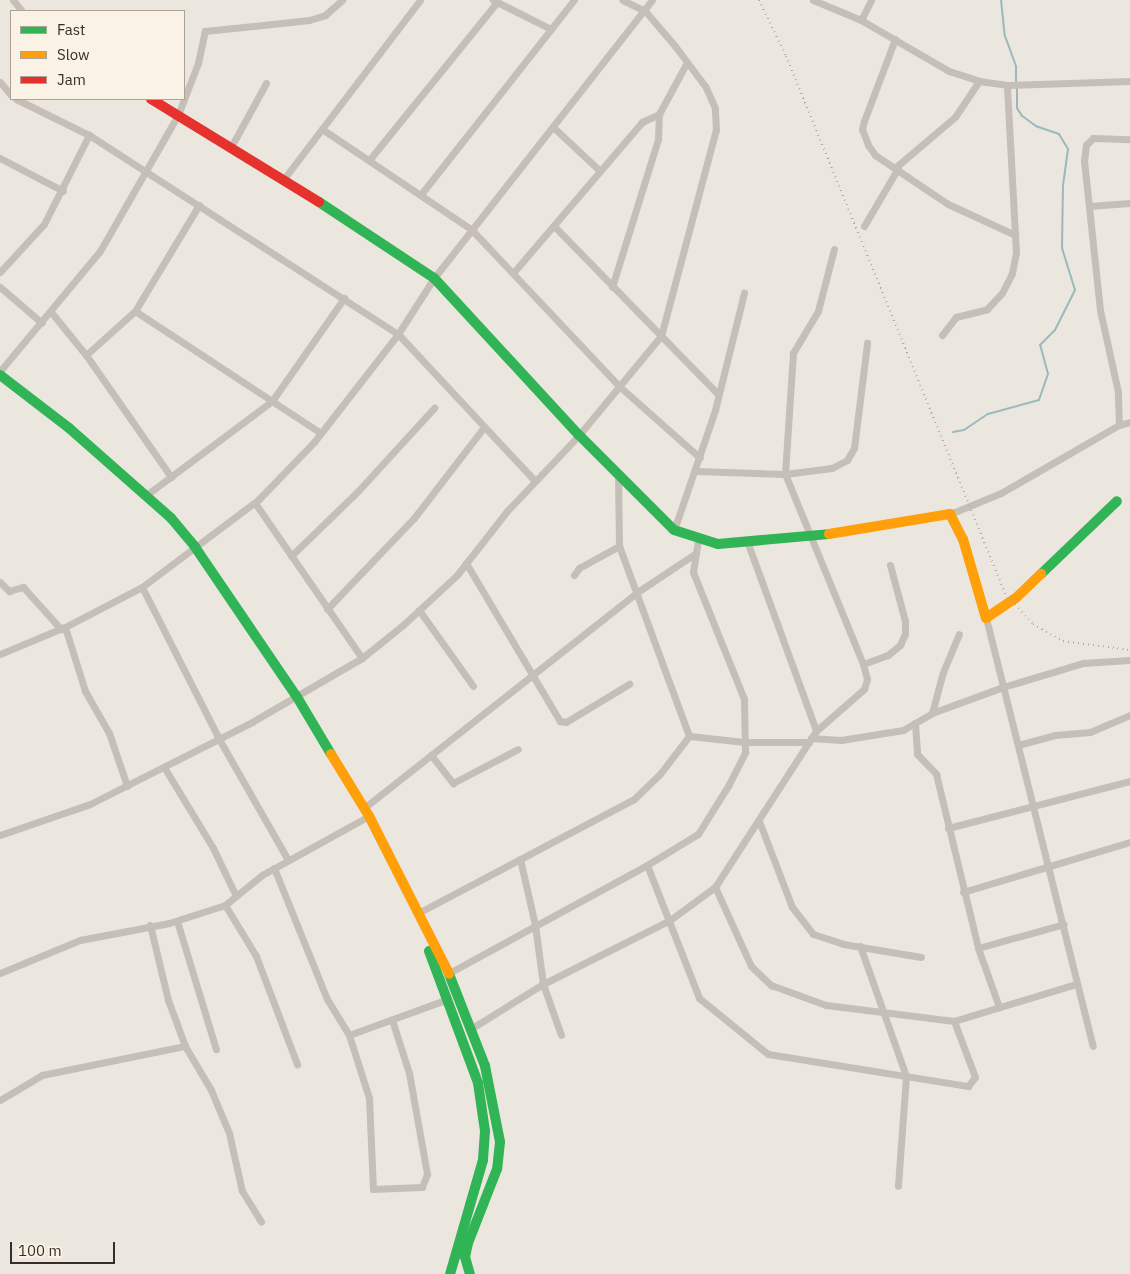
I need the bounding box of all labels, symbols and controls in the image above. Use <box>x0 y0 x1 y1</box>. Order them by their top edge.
legend <box>10 10 185 100</box>
text: Fast <box>57 20 85 39</box>
text: Slow <box>57 45 90 64</box>
text: Jam <box>57 70 86 89</box>
scale bar <box>12 1232 118 1264</box>
text: 100 m <box>18 1241 62 1260</box>

